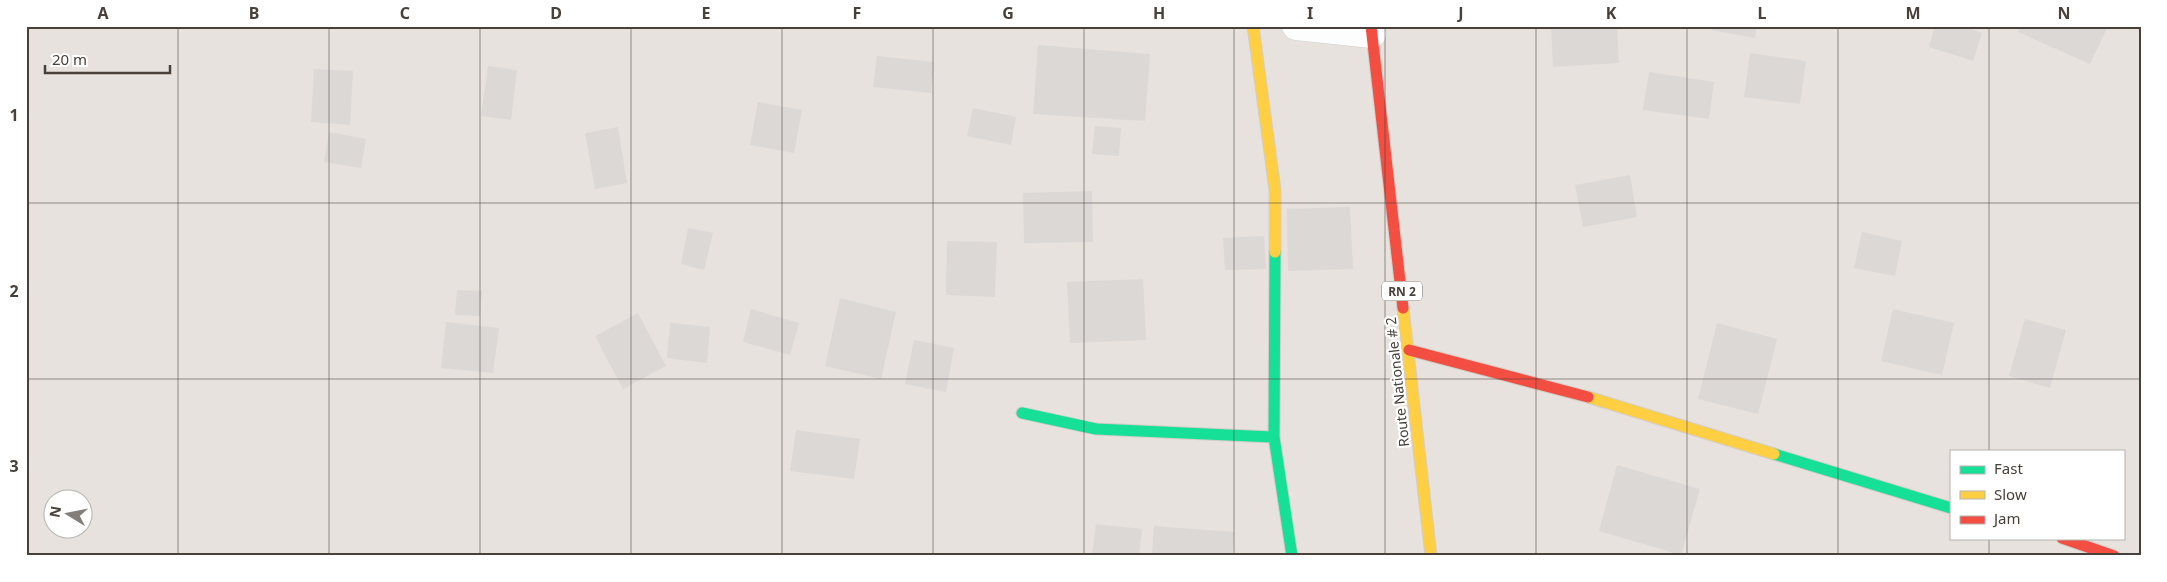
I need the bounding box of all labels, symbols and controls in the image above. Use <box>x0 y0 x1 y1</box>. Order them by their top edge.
text: A <box>97 2 109 24</box>
text: B <box>249 2 259 24</box>
text: C <box>400 2 410 24</box>
text: D <box>550 2 562 24</box>
text: E <box>702 2 711 24</box>
text: F <box>853 2 861 24</box>
text: G <box>1002 2 1014 24</box>
text: H <box>1153 2 1165 24</box>
text: I <box>1307 2 1313 24</box>
text: J <box>1456 2 1464 24</box>
text: K <box>1606 2 1617 24</box>
text: L <box>1758 2 1767 24</box>
text: M <box>1905 2 1921 24</box>
text: N <box>2057 2 2071 24</box>
scale bar <box>45 42 170 74</box>
text: 20 m <box>52 49 87 69</box>
text: 1 <box>9 104 19 126</box>
text: 2 <box>9 280 19 302</box>
road number: RN 2 <box>1382 282 1422 300</box>
street label: Route Nationale # 2 <box>1381 316 1413 448</box>
legend <box>1950 450 2124 540</box>
text: 3 <box>9 455 19 477</box>
text: Fast <box>1994 458 2023 478</box>
text: Slow <box>1994 484 2027 504</box>
north arrow <box>42 490 92 540</box>
text: N <box>44 504 65 519</box>
text: Jam <box>1992 508 2021 528</box>

